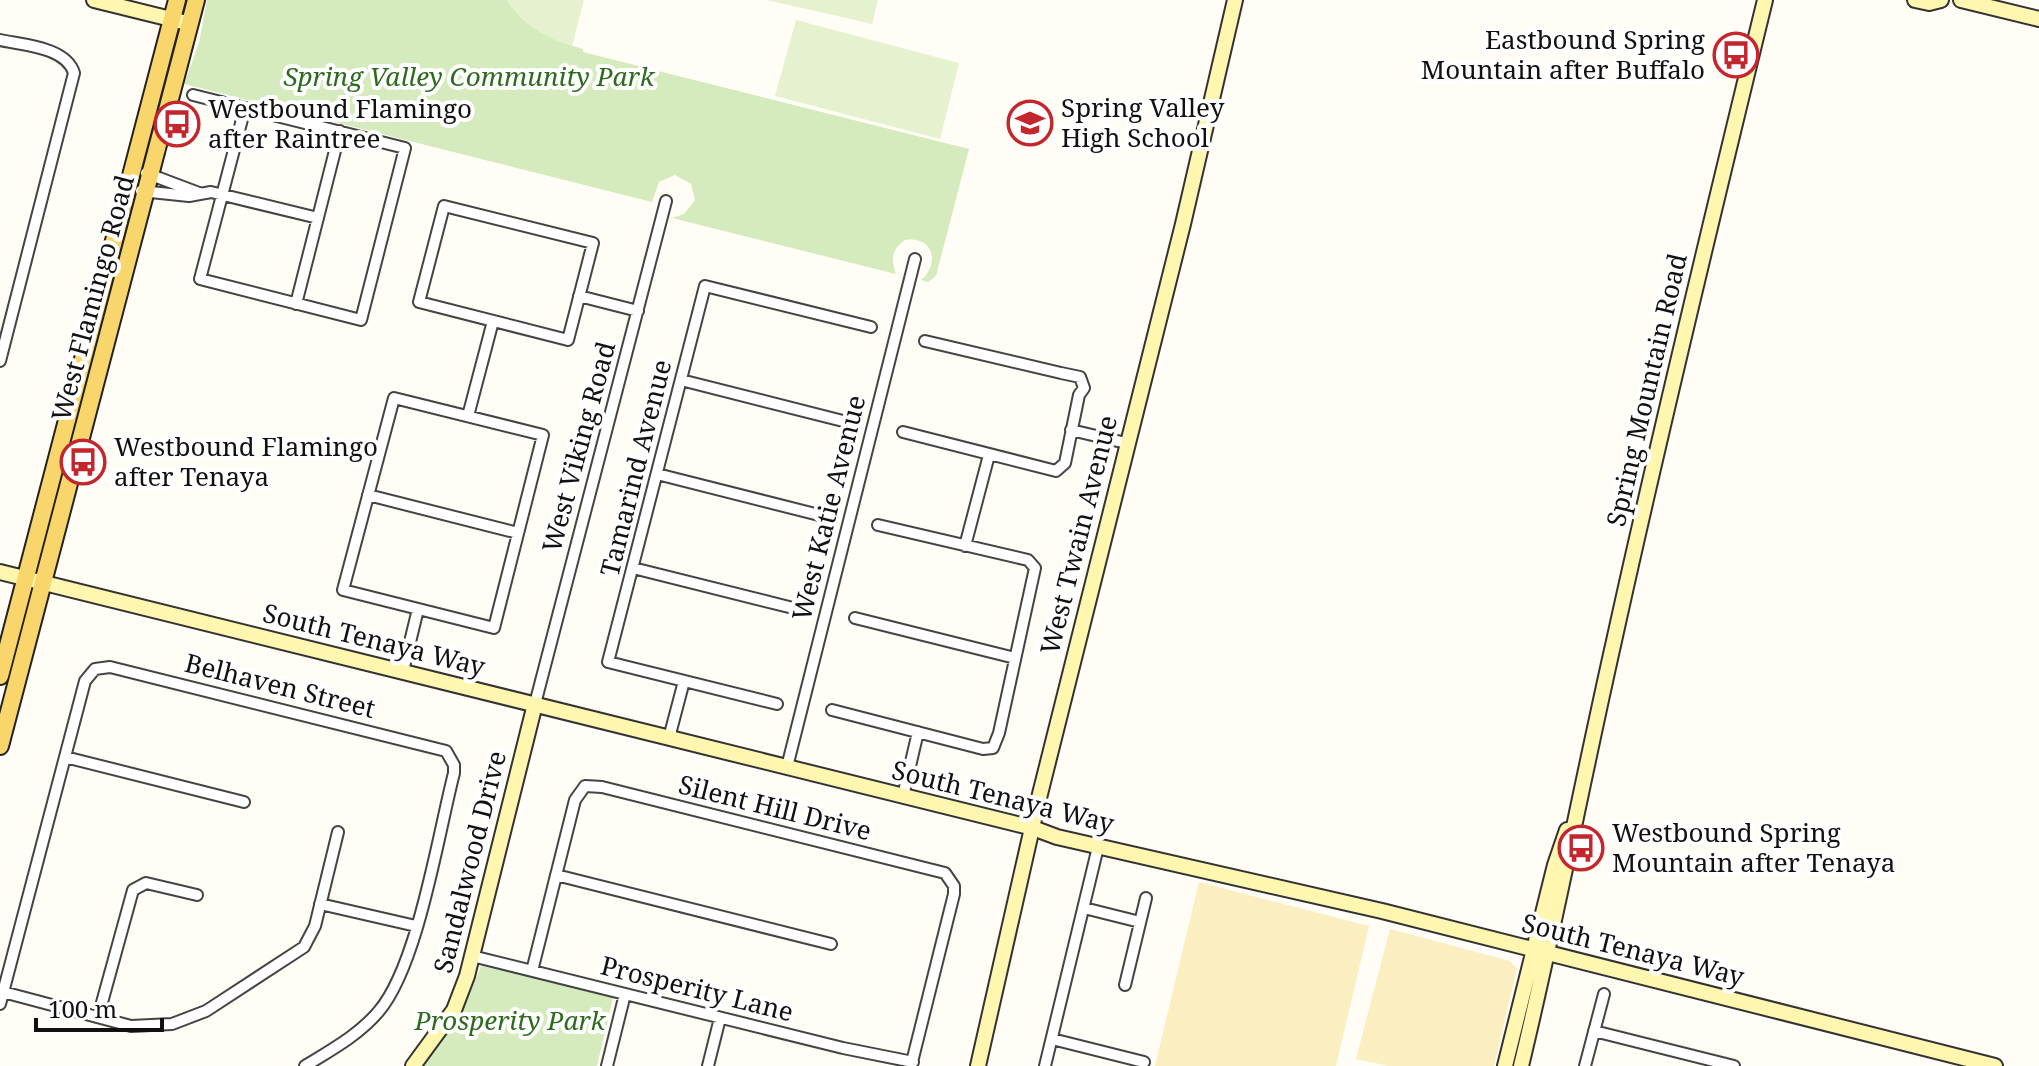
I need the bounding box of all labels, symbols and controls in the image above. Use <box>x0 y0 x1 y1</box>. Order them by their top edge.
place label: Eastbound Spring Mountain after Buffalo <box>1421 21 1705 87</box>
bus stop icon: Eastbound Spring Mountain after Buffalo <box>1712 31 1760 79</box>
park label: Spring Valley Community Park <box>283 58 656 94</box>
place label: Spring Valley High School <box>1061 89 1225 155</box>
place label: Westbound Flamingo after Raintree <box>208 90 472 156</box>
school or university icon: Spring Valley High School <box>1006 99 1054 147</box>
bus stop icon: Westbound Flamingo after Raintree <box>153 100 201 148</box>
street label: West Flamingo Road <box>42 171 142 425</box>
street label: Spring Mountain Road <box>1597 250 1695 530</box>
street label: West Viking Road <box>533 337 623 556</box>
street label: Tamarind Avenue <box>591 356 679 580</box>
street label: West Katie Avenue <box>783 391 873 624</box>
street label: West Twain Avenue <box>1031 412 1125 658</box>
place label: Westbound Flamingo after Tenaya <box>114 428 378 494</box>
bus stop icon: Westbound Flamingo after Tenaya <box>59 438 107 486</box>
street label: South Tenaya Way <box>259 594 489 684</box>
street label: Belhaven Street <box>181 644 379 726</box>
street label: Sandalwood Drive <box>424 747 514 977</box>
street label: South Tenaya Way <box>888 751 1118 841</box>
street label: Silent Hill Drive <box>675 766 875 848</box>
place label: Westbound Spring Mountain after Tenaya <box>1612 814 1895 880</box>
bus stop icon: Westbound Spring Mountain after Tenaya <box>1557 824 1605 872</box>
street label: South Tenaya Way <box>1518 904 1748 994</box>
street label: Prosperity Lane <box>597 947 797 1029</box>
scale bar <box>36 982 162 1032</box>
text: 100 m <box>48 992 117 1025</box>
park label: Prosperity Park <box>414 1002 607 1038</box>

